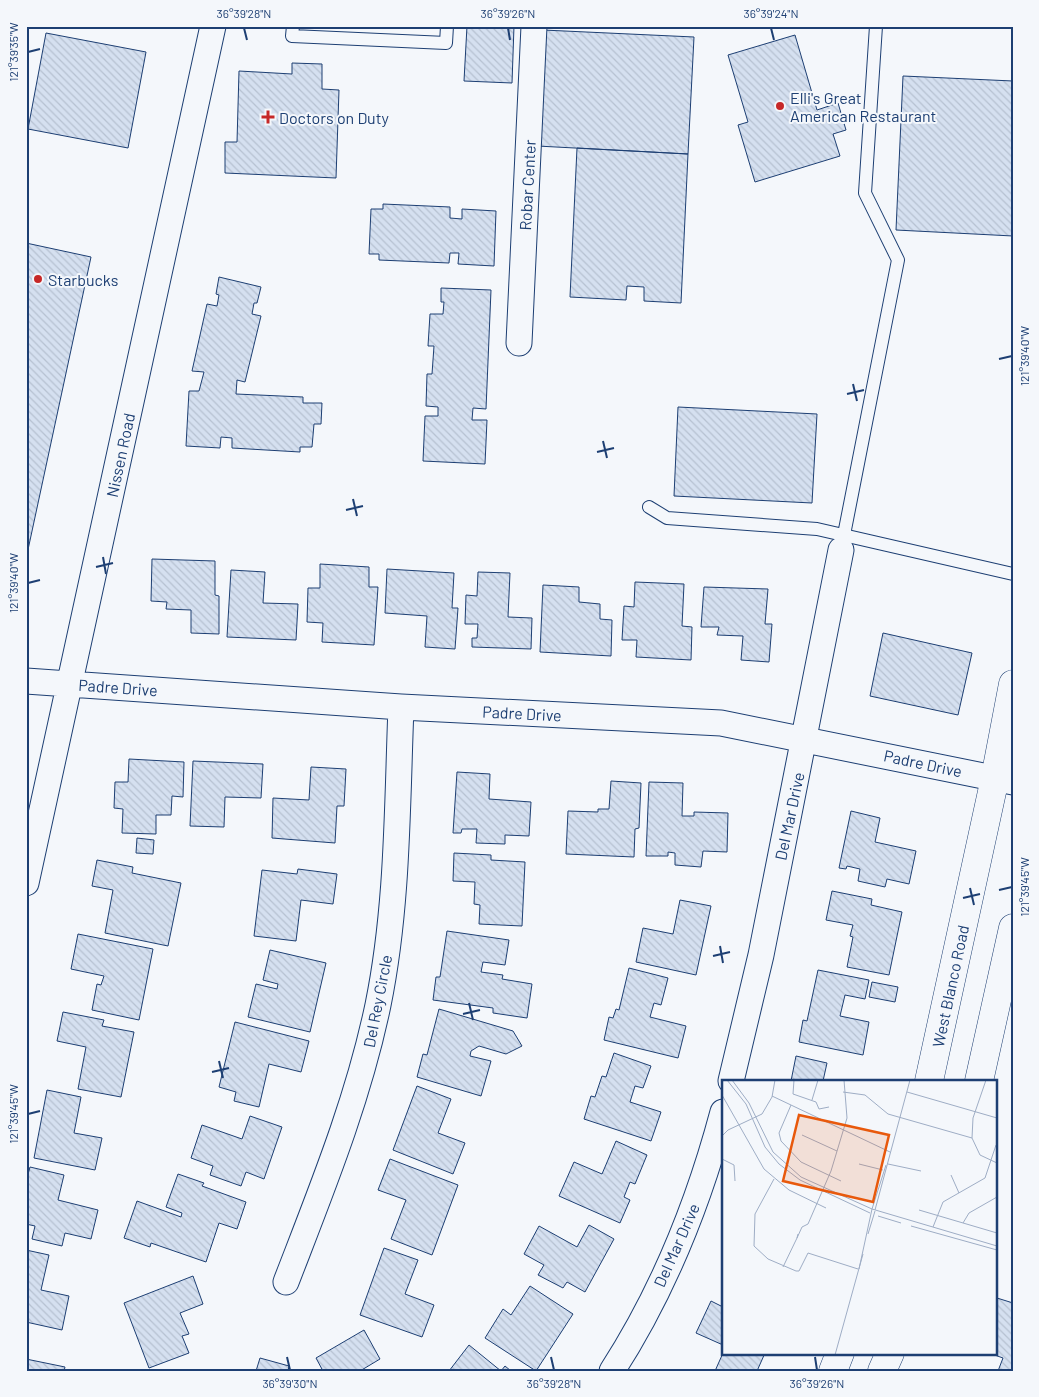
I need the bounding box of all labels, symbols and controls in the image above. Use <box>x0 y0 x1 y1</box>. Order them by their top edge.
text: 36°39'28"N <box>217 6 271 20</box>
text: 36°39'26"N <box>481 6 535 20</box>
text: 36°39'24"N <box>743 6 799 20</box>
text: 121°39'35"W <box>6 22 20 82</box>
place label: Elli's Great American Restaurant <box>790 88 936 125</box>
marker: Elli's Great American Restaurant <box>774 100 786 112</box>
place label: Doctors on Duty <box>279 108 390 127</box>
marker: Doctors on Duty <box>261 110 275 124</box>
street label: Robar Center <box>515 139 539 231</box>
place label: Starbucks <box>48 270 118 289</box>
marker: Starbucks <box>32 273 44 285</box>
text: 121°39'40"W <box>1017 325 1031 386</box>
street label: Nissen Road <box>102 411 138 499</box>
text: 121°39'40"W <box>6 552 20 613</box>
street label: Padre Drive <box>78 675 158 699</box>
street label: Padre Drive <box>482 701 562 725</box>
street label: Padre Drive <box>882 745 964 781</box>
street label: Del Mar Drive <box>770 770 808 862</box>
text: 121°39'45"W <box>1017 857 1031 917</box>
street label: West Blanco Road <box>928 923 972 1049</box>
street label: Del Rey Circle <box>359 953 395 1049</box>
inset map <box>722 1080 996 1354</box>
text: 121°39'45"W <box>6 1084 20 1144</box>
street label: Del Mar Drive <box>649 1200 703 1290</box>
text: 36°39'30"N <box>262 1376 318 1390</box>
text: 36°39'28"N <box>527 1376 581 1390</box>
text: 36°39'26"N <box>790 1376 844 1390</box>

